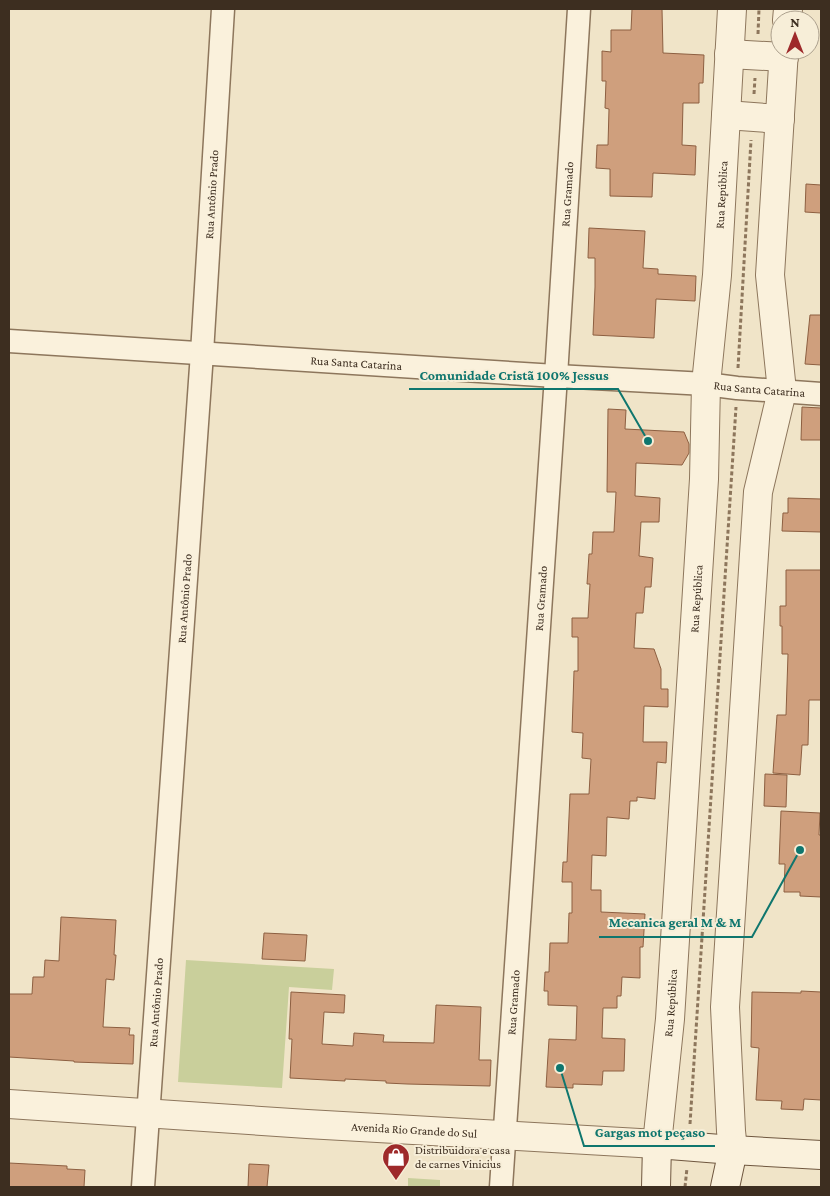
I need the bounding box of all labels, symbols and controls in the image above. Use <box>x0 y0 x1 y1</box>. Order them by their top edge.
north arrow <box>770 10 820 60</box>
text: N <box>790 14 800 30</box>
street label: Rua Antônio Prado <box>202 149 221 239</box>
street label: Rua República <box>713 160 730 229</box>
street label: Rua Gramado <box>558 161 576 227</box>
street label: Rua Santa Catarina <box>310 353 403 373</box>
callout: Comunidade Cristã 100% Jessus <box>409 360 618 389</box>
text: Comunidade Cristã 100% Jessus <box>419 367 609 383</box>
street label: Rua Santa Catarina <box>713 378 806 400</box>
street label: Rua Antônio Prado <box>174 553 195 644</box>
street label: Rua República <box>687 564 706 633</box>
street label: Rua Gramado <box>532 565 550 631</box>
callout: Mecanica geral M & M <box>599 908 752 937</box>
text: Mecanica geral M & M <box>609 914 741 930</box>
street label: Rua Antônio Prado <box>146 957 166 1048</box>
street label: Rua República <box>661 968 680 1038</box>
street label: Rua Gramado <box>504 969 523 1036</box>
callout: Gargas mot peçaso <box>584 1117 715 1146</box>
street label: Avenida Rio Grande do Sul <box>351 1120 478 1141</box>
text: Gargas mot peçaso <box>595 1124 705 1140</box>
shop icon: Distribuidora e casa de carnes Vinicius <box>381 1142 411 1181</box>
place label: Distribuidora e casa de carnes Vinicius <box>415 1143 511 1171</box>

